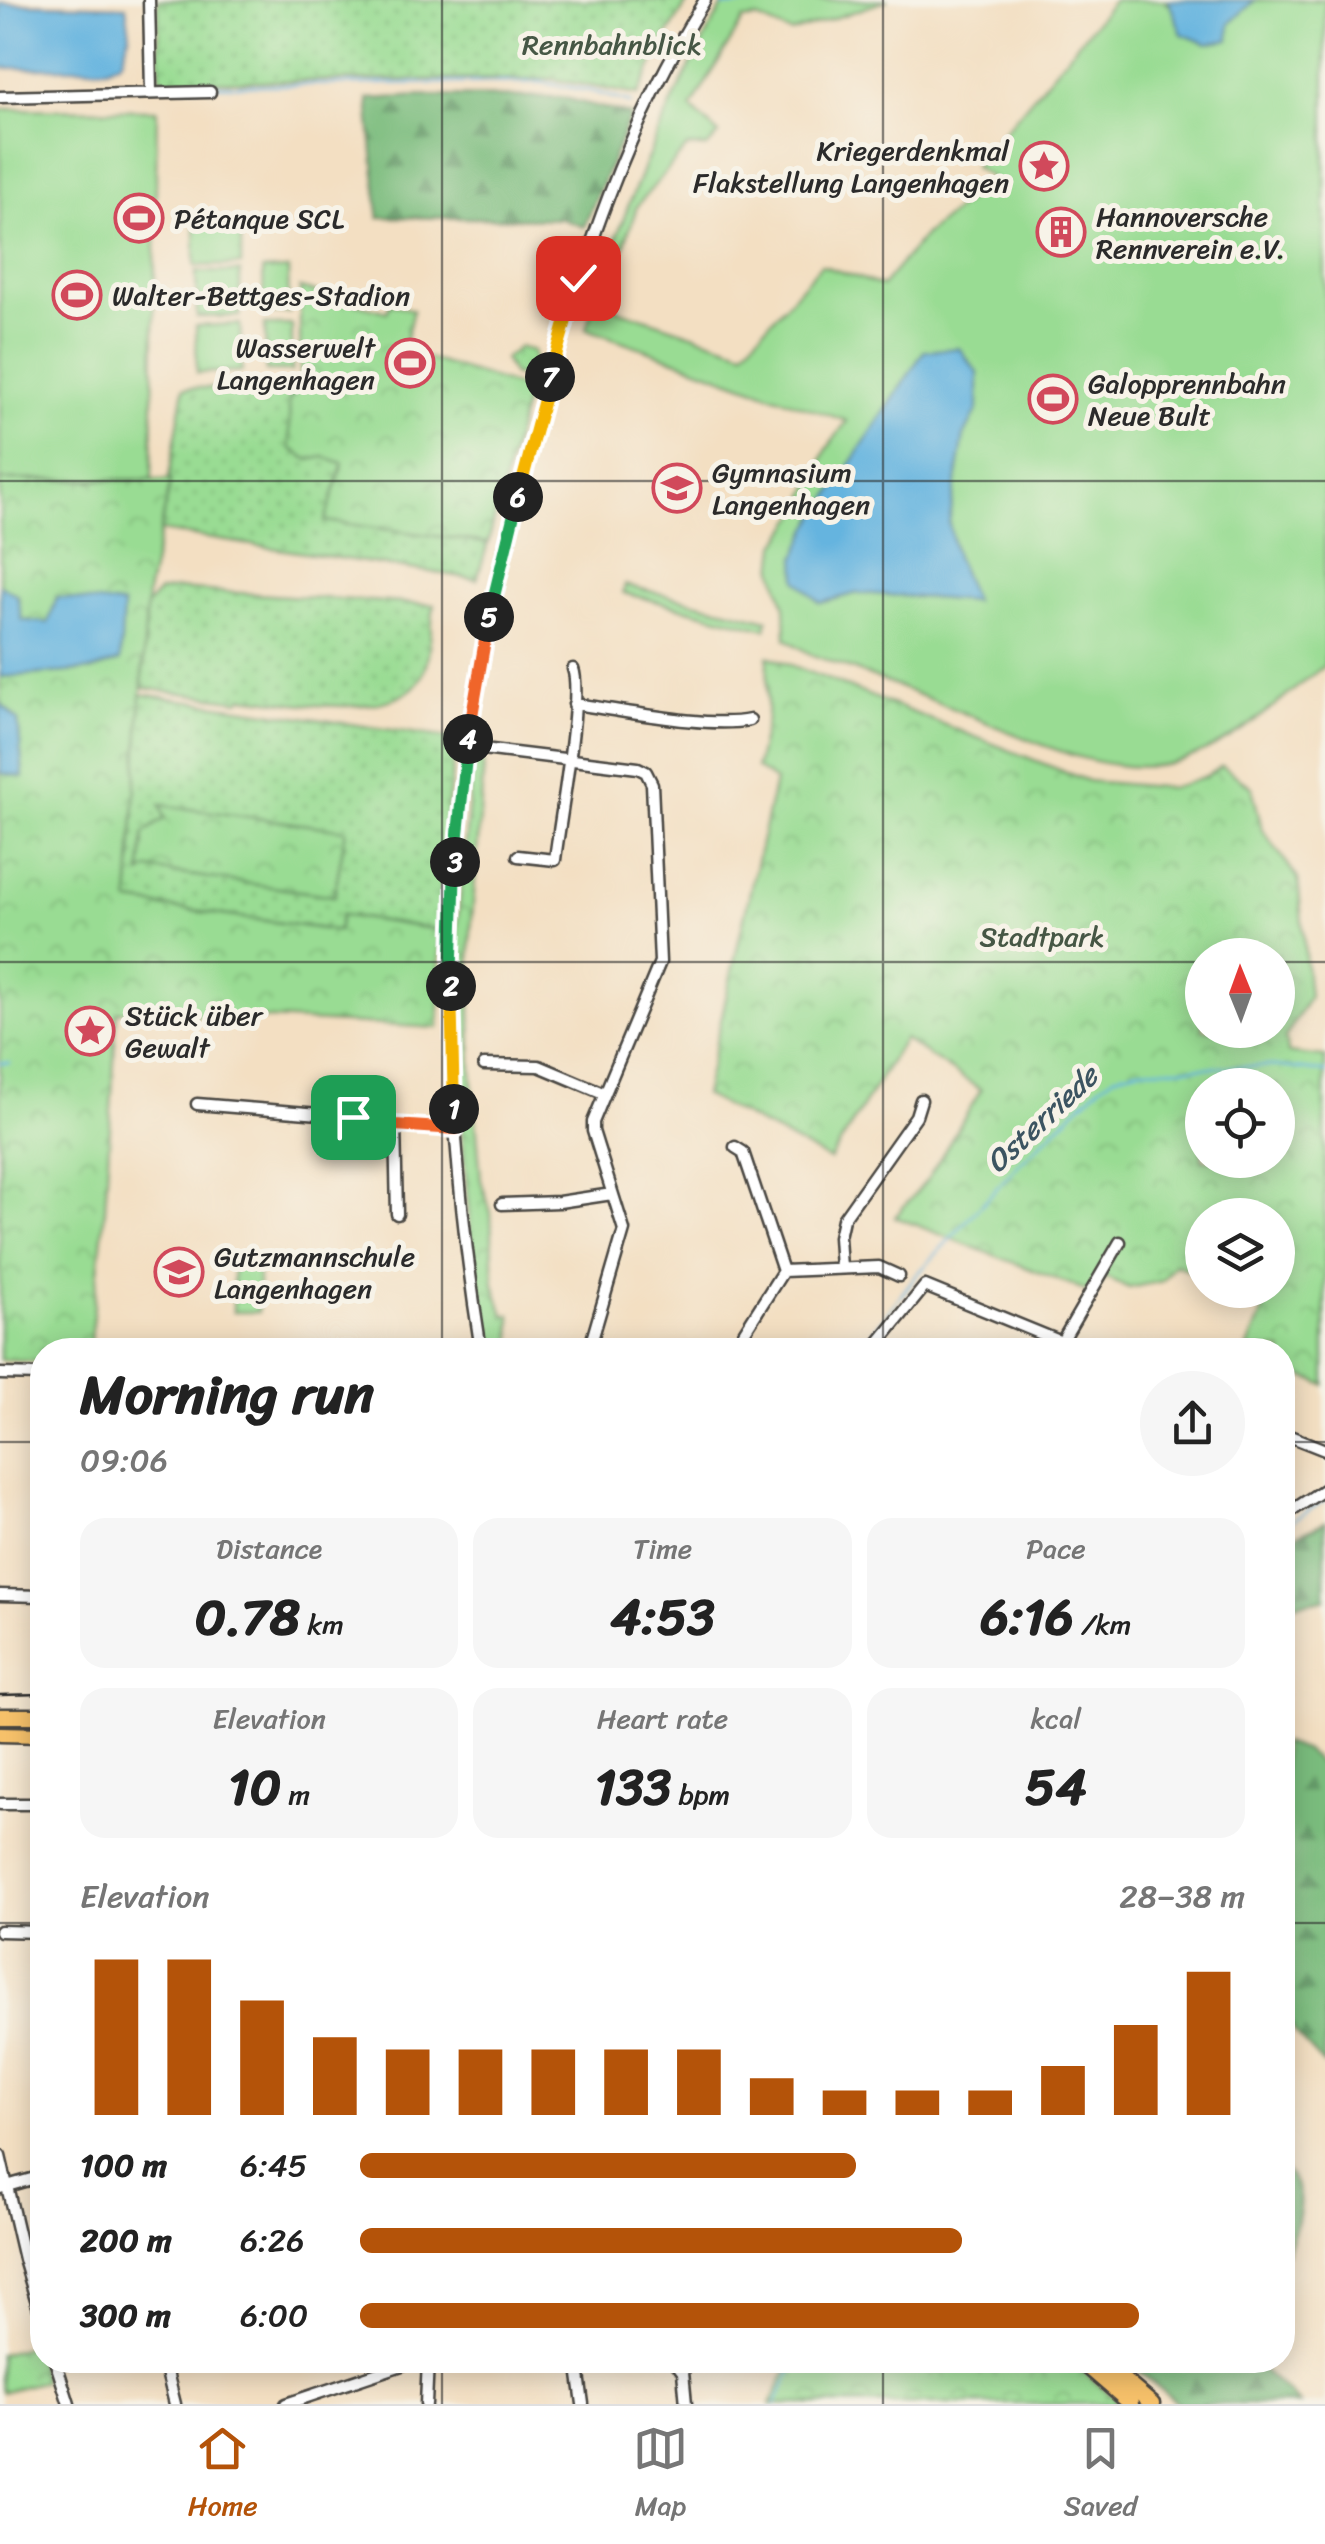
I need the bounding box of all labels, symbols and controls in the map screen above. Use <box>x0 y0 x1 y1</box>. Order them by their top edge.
park label: Rennbahnblick <box>522 20 702 69</box>
place label: Kriegerdenkmal Flakstellung Langenhagen <box>693 126 1010 207</box>
place icon: Kriegerdenkmal Flakstellung Langenhagen <box>1018 140 1070 192</box>
sports icon: Pétanque SCL <box>113 192 165 244</box>
place label: Hannoversche Rennverein e.V. <box>1096 192 1285 273</box>
place label: Pétanque SCL <box>174 194 344 243</box>
building icon: Hannoversche Rennverein e.V. <box>1035 206 1087 258</box>
pin <box>536 236 621 321</box>
icon: check <box>551 251 606 306</box>
sports icon: Walter-Bettges-Stadion <box>51 269 103 321</box>
place label: Walter-Bettges-Stadion <box>112 271 410 320</box>
place label: Wasserwelt Langenhagen <box>217 323 377 404</box>
sports icon: Wasserwelt Langenhagen <box>384 337 436 389</box>
pin: 7 <box>525 352 575 402</box>
text: 7 <box>542 352 558 401</box>
place label: Galopprennbahn Neue Bult <box>1088 359 1286 440</box>
sports icon: Galopprennbahn Neue Bult <box>1027 373 1079 425</box>
place label: Gymnasium Langenhagen <box>712 448 870 529</box>
school or university icon: Gymnasium Langenhagen <box>651 462 703 514</box>
pin: 6 <box>493 472 543 522</box>
text: 6 <box>510 472 526 521</box>
pin: 5 <box>464 592 514 642</box>
text: 5 <box>480 592 498 641</box>
pin: 4 <box>443 714 493 764</box>
text: 4 <box>459 714 477 763</box>
pin: 3 <box>430 837 480 887</box>
text: 3 <box>447 837 463 886</box>
park label: Stadtpark <box>979 912 1105 961</box>
north arrow <box>1185 938 1295 1048</box>
map controls <box>1185 938 1295 1308</box>
pin: 2 <box>426 961 476 1011</box>
text: 2 <box>443 961 459 1010</box>
place label: Stück über Gewalt <box>125 991 264 1072</box>
place icon: Stück über Gewalt <box>64 1005 116 1057</box>
water label: Osterriede <box>972 1050 1114 1187</box>
button: locate <box>1185 1068 1295 1178</box>
pin <box>311 1075 396 1160</box>
pin: 1 <box>429 1084 479 1134</box>
text: 1 <box>448 1084 460 1133</box>
icon: arrive <box>326 1090 381 1145</box>
button: layers <box>1185 1198 1295 1308</box>
place label: Gutzmannschule Langenhagen <box>214 1232 415 1313</box>
school or university icon: Gutzmannschule Langenhagen <box>153 1246 205 1298</box>
text: Morning run <box>80 1346 374 1443</box>
button: share <box>1140 1371 1245 1476</box>
text: 09:06 <box>80 1432 168 1489</box>
text: Distance <box>216 1524 322 1573</box>
text: Time <box>633 1524 692 1573</box>
text: Pace <box>1026 1524 1086 1573</box>
text: 0.78 <box>195 1573 300 1662</box>
text: 4:53 <box>610 1573 715 1662</box>
text: 6:16 <box>980 1573 1074 1662</box>
text: km <box>300 1600 344 1649</box>
text: /km <box>1074 1600 1131 1649</box>
text: Elevation <box>213 1694 326 1743</box>
text: Heart rate <box>597 1694 728 1743</box>
text: kcal <box>1030 1694 1081 1743</box>
text: 10 <box>228 1743 281 1832</box>
text: 133 <box>595 1743 671 1832</box>
text: 54 <box>1025 1743 1087 1832</box>
text: m <box>281 1770 310 1819</box>
text: bpm <box>671 1770 730 1819</box>
text: Elevation <box>80 1868 210 1925</box>
text: 28–38 m <box>1119 1868 1245 1925</box>
text: 100 m <box>80 2137 167 2194</box>
text: 6:45 <box>240 2137 307 2194</box>
text: 200 m <box>80 2212 172 2269</box>
text: 6:26 <box>240 2212 304 2269</box>
text: 300 m <box>80 2287 171 2344</box>
text: 6:00 <box>240 2287 308 2344</box>
tab: Home <box>188 2421 258 2530</box>
tab: Map <box>633 2421 688 2530</box>
tab: Saved <box>1063 2421 1137 2530</box>

